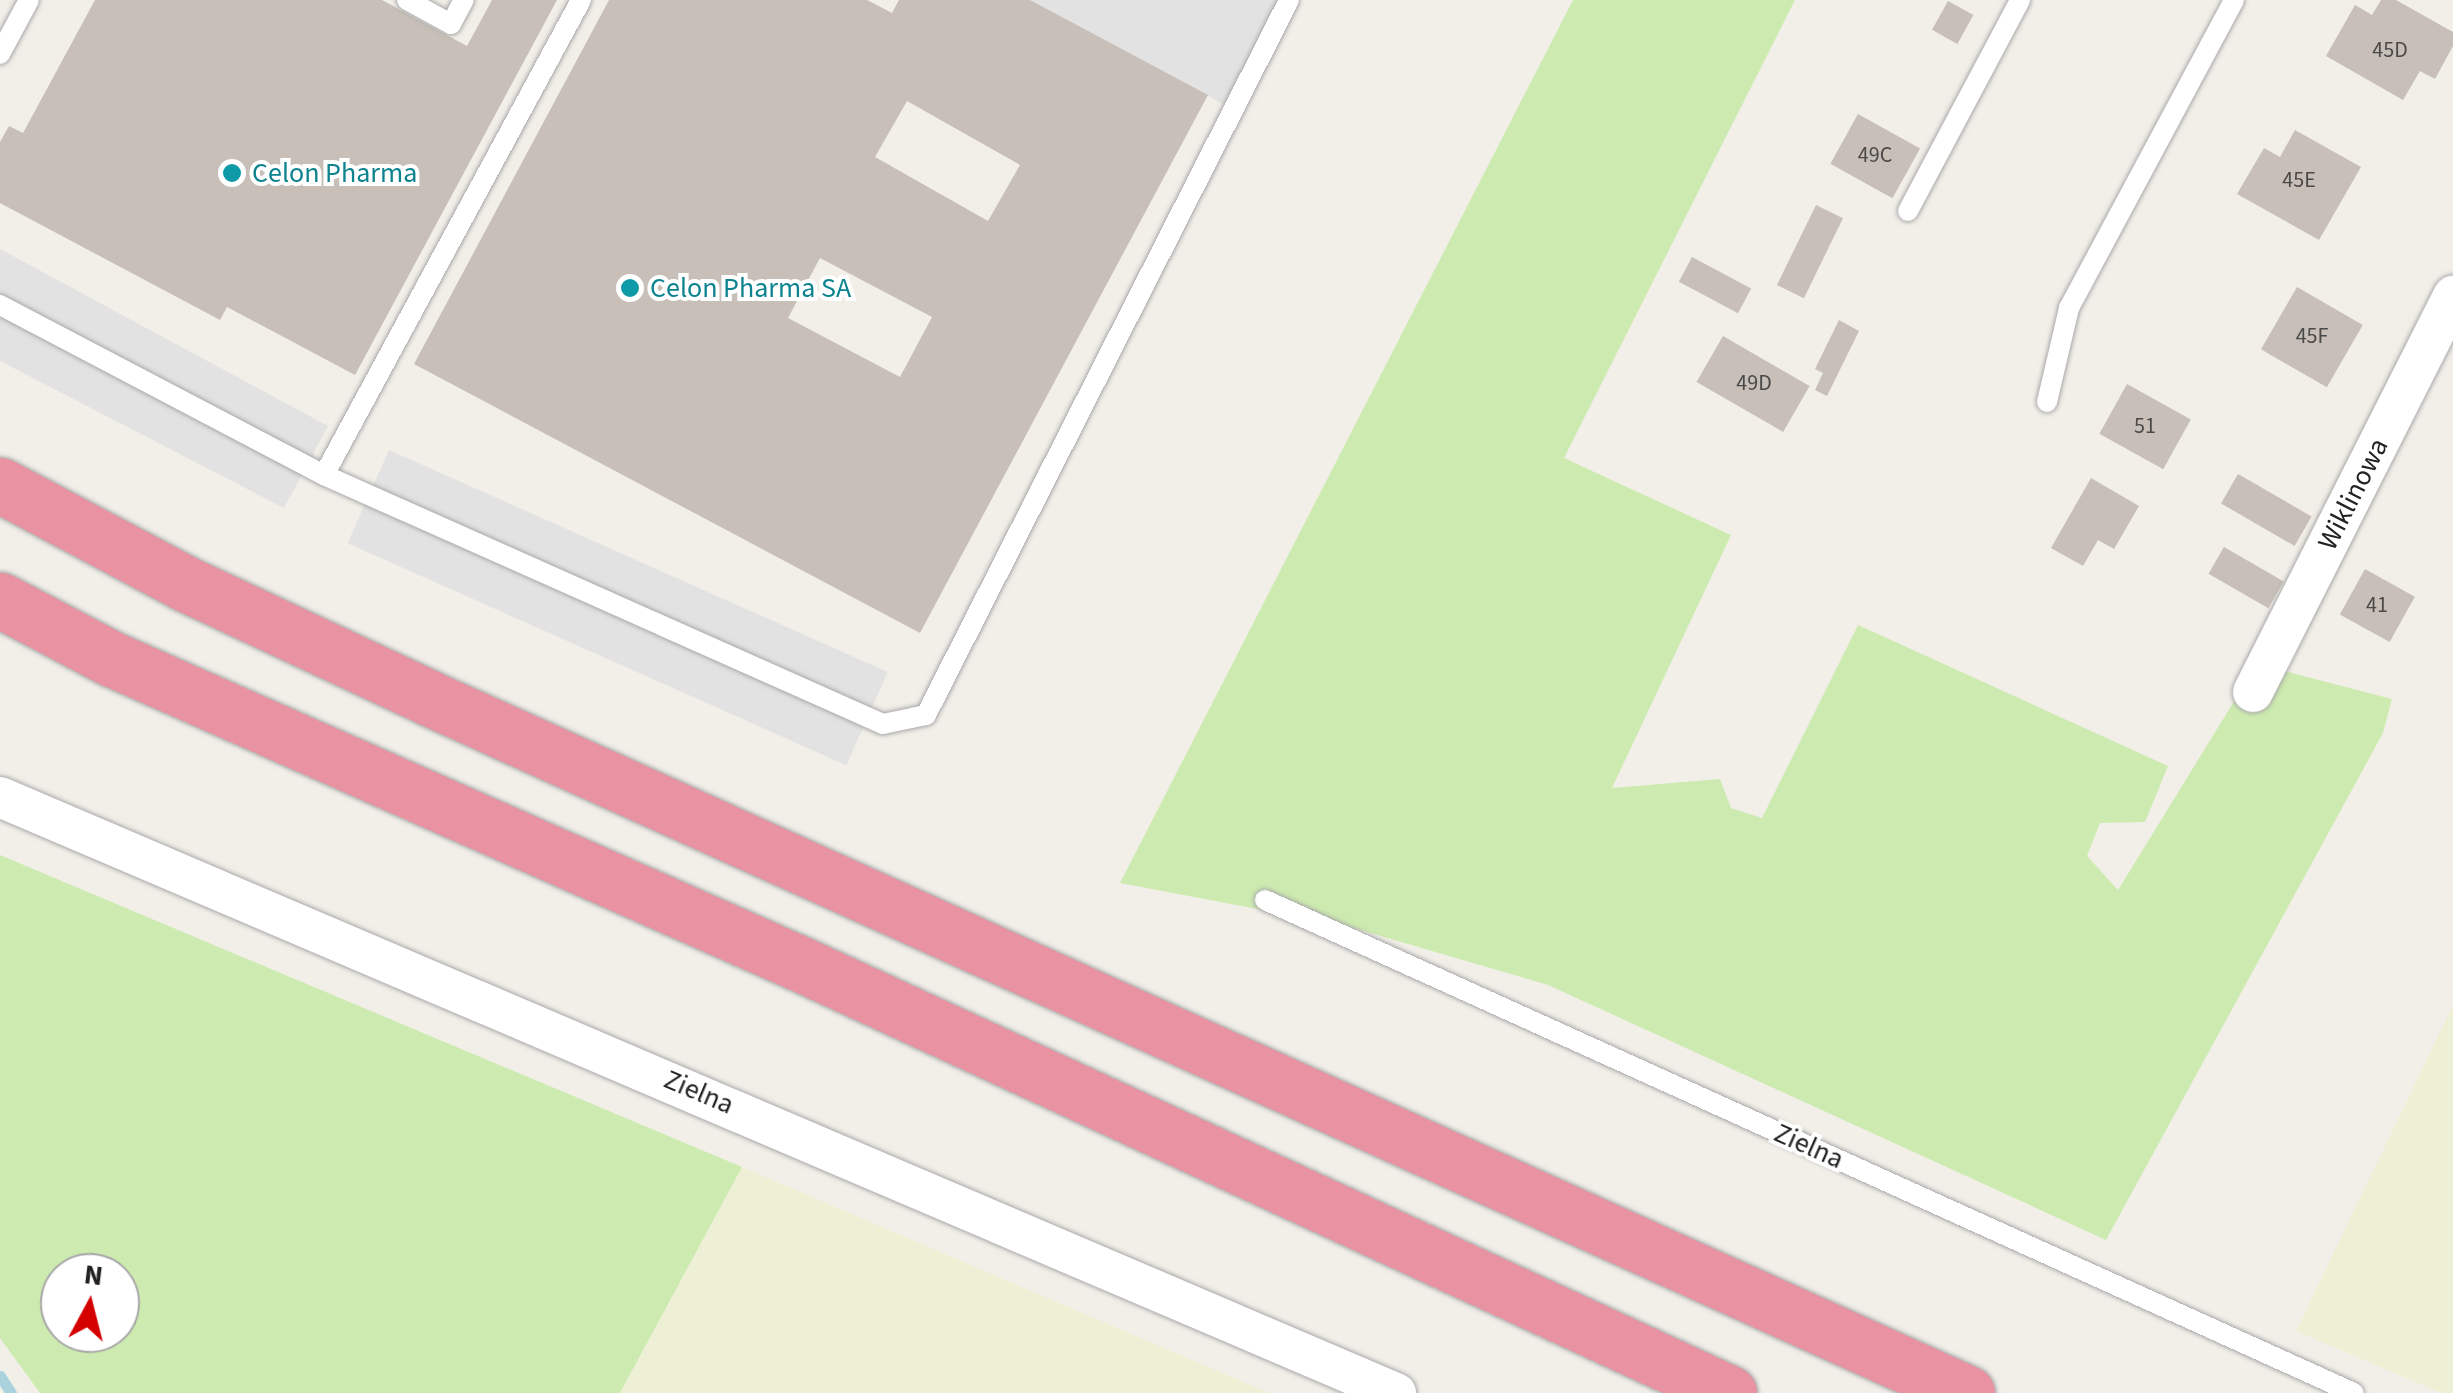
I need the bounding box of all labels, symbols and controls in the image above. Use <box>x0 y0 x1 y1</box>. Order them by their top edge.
house number: 45D <box>2372 38 2408 64</box>
house number: 49C <box>1858 143 1892 169</box>
place label: Celon Pharma <box>252 156 417 190</box>
marker: Celon Pharma <box>221 162 243 184</box>
house number: 45E <box>2282 168 2316 194</box>
place label: Celon Pharma SA <box>650 271 851 305</box>
marker: Celon Pharma SA <box>619 277 641 299</box>
house number: 45F <box>2296 324 2328 350</box>
house number: 49D <box>1736 371 1772 397</box>
house number: 51 <box>2134 414 2156 440</box>
street label: Wiklinowa <box>2311 432 2395 556</box>
house number: 41 <box>2366 593 2388 619</box>
street label: Zielna <box>659 1062 739 1122</box>
street label: Zielna <box>1769 1116 1849 1176</box>
north arrow <box>40 1253 140 1353</box>
text: N <box>82 1254 105 1296</box>

